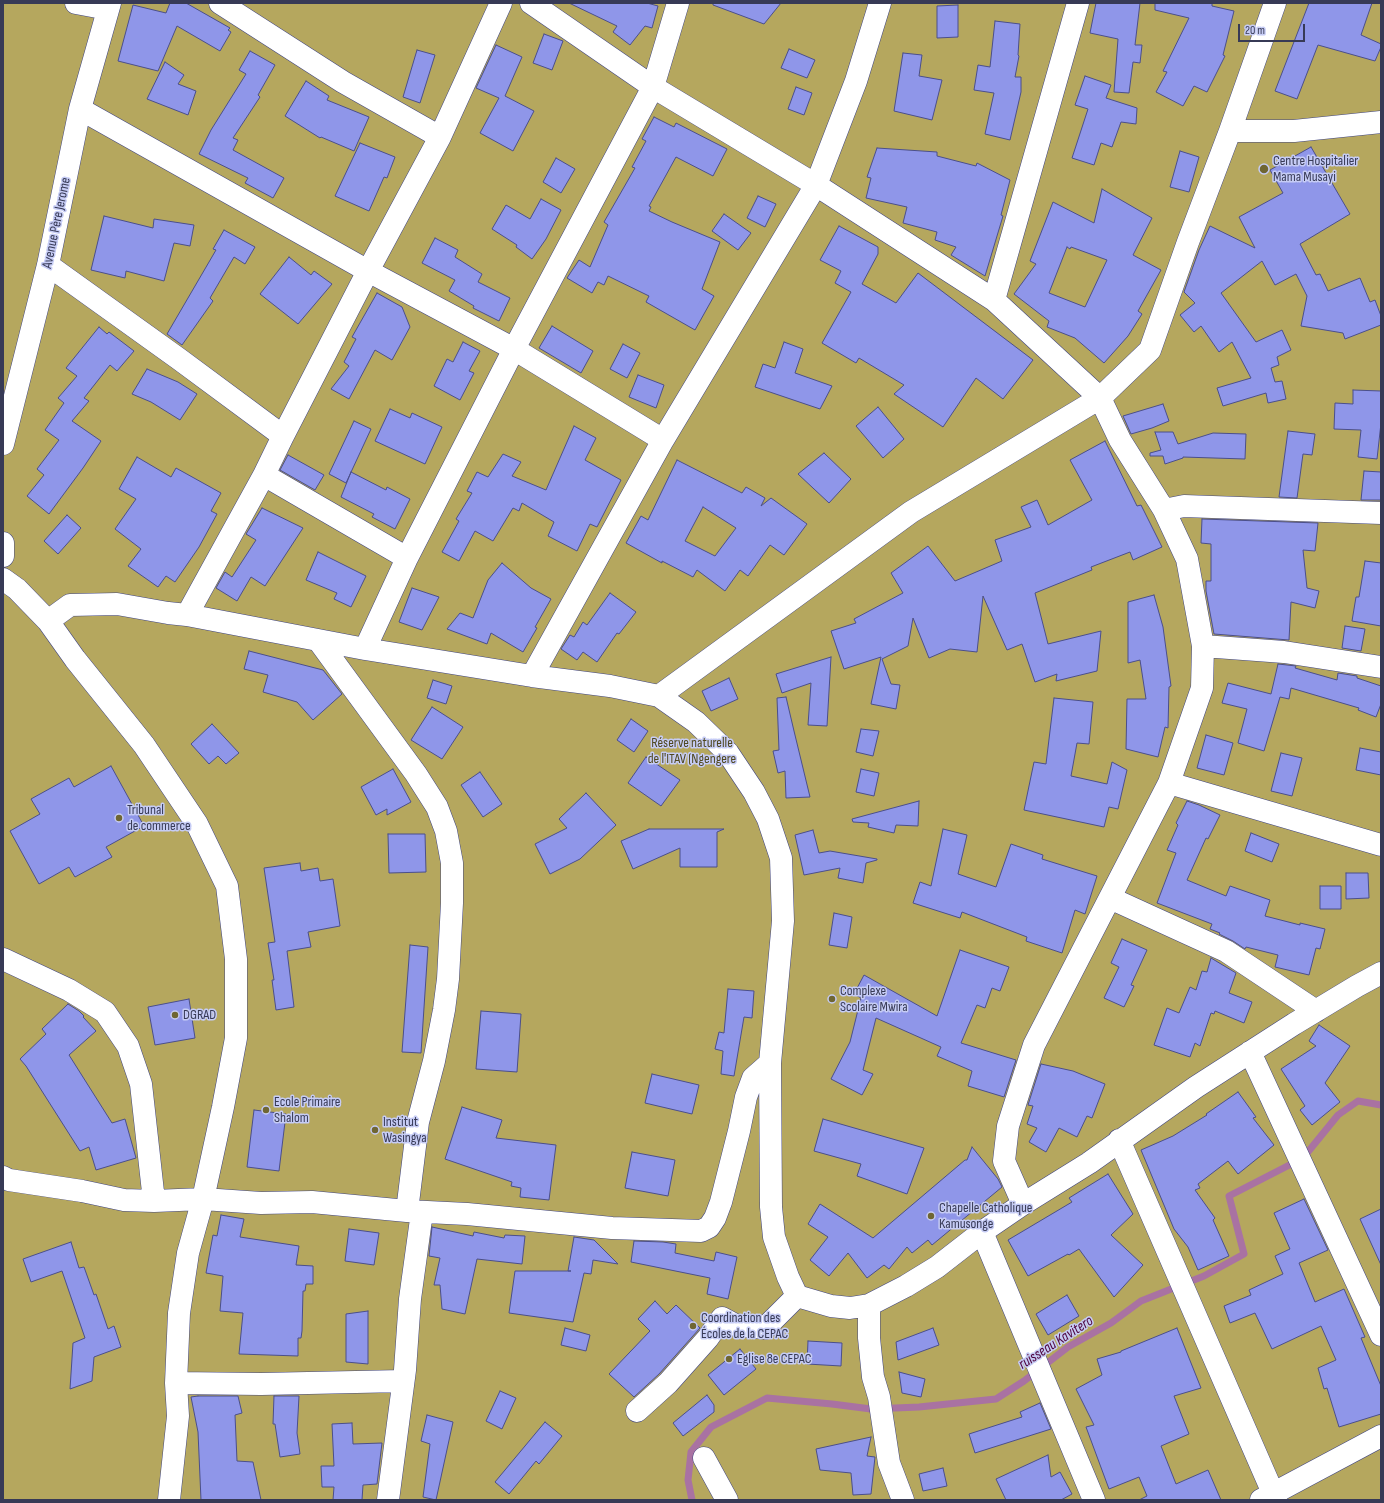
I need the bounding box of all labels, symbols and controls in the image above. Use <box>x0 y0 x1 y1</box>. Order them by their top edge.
scale bar <box>1240 16 1307 42</box>
text: 20 m <box>1245 23 1265 38</box>
place label: Centre Hospitalier Mama Musayi <box>1273 153 1358 186</box>
marker: Centre Hospitalier Mama Musayi <box>1258 163 1270 175</box>
street label: Avenue Père Jerome <box>39 176 75 270</box>
park label: Réserve naturelle de l'ITAV (Ngengere <box>648 735 736 768</box>
place label: Tribunal de commerce <box>127 802 191 834</box>
marker: Tribunal de commerce <box>114 813 124 823</box>
place label: Complexe Scolaire Mwira <box>840 983 908 1016</box>
marker: Complexe Scolaire Mwira <box>827 994 837 1004</box>
place label: DGRAD <box>183 1007 216 1023</box>
marker: DGRAD <box>170 1010 180 1020</box>
place label: Ecole Primaire Shalom <box>274 1094 340 1126</box>
marker: Ecole Primaire Shalom <box>261 1105 271 1115</box>
place label: Institut Wasingya <box>383 1114 427 1146</box>
marker: Institut Wasingya <box>370 1125 380 1135</box>
place label: Chapelle Catholique Kamusonge <box>939 1200 1032 1232</box>
marker: Chapelle Catholique Kamusonge <box>926 1211 936 1221</box>
place label: Coordination des Écoles de la CEPAC <box>701 1310 788 1342</box>
water label: ruisseau Kavitero <box>1015 1312 1097 1374</box>
marker: Coordination des Écoles de la CEPAC <box>688 1321 698 1331</box>
place label: Eglise 8e CEPAC <box>737 1351 812 1367</box>
marker: Eglise 8e CEPAC <box>724 1354 734 1364</box>

